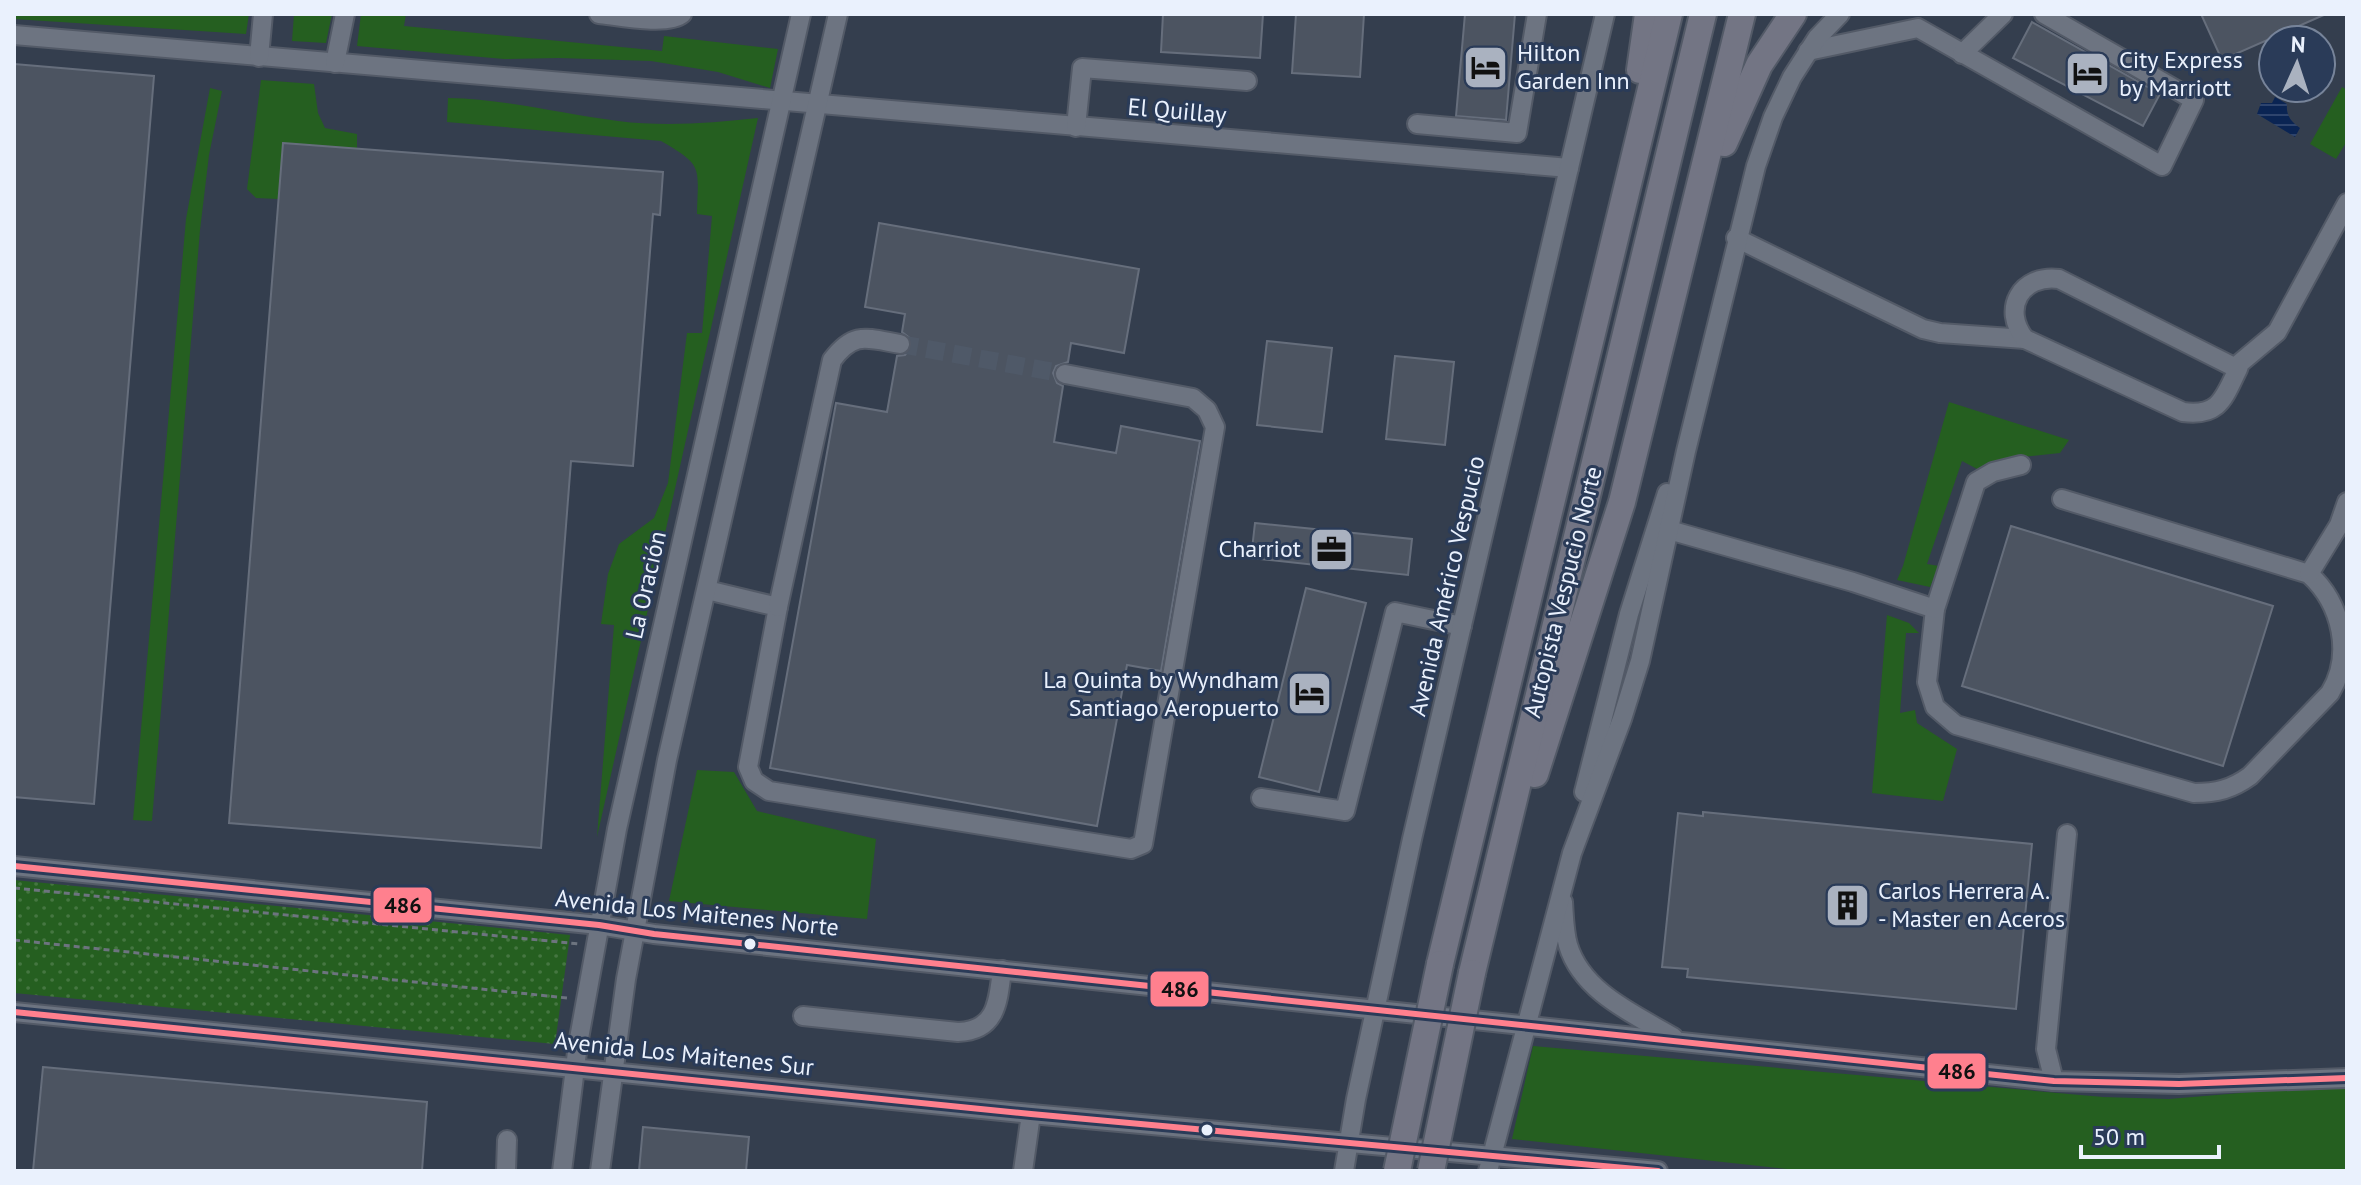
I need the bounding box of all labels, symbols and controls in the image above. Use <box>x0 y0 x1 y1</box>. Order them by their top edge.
north arrow <box>2257 24 2337 104</box>
text: N <box>2290 30 2306 58</box>
place label: Hilton Garden Inn <box>1517 37 1630 96</box>
hotel icon: Hilton Garden Inn <box>1462 43 1510 91</box>
place label: City Express by Marriott <box>2119 44 2243 103</box>
hotel icon: City Express by Marriott <box>2064 50 2112 98</box>
street label: El Quillay <box>1126 91 1228 130</box>
street label: Avenida Américo Vespucio <box>1401 453 1492 719</box>
street label: Autopista Vespucio Norte <box>1516 463 1609 721</box>
office icon: Charriot <box>1308 525 1356 573</box>
street label: La Oración <box>618 528 673 642</box>
place label: Charriot <box>1219 533 1301 564</box>
place label: La Quinta by Wyndham Santiago Aeropuerto <box>1043 664 1279 723</box>
hotel icon: La Quinta by Wyndham Santiago Aeropuerto <box>1286 670 1334 718</box>
place label: Carlos Herrera A. - Master en Aceros <box>1878 875 2065 934</box>
building icon: Carlos Herrera A. - Master en Aceros <box>1823 881 1871 929</box>
street label: Avenida Los Maitenes Norte <box>554 882 840 943</box>
line badge: 486 <box>372 886 433 924</box>
text: 486 <box>384 891 422 919</box>
unlabelled marker <box>742 936 758 952</box>
line badge: 486 <box>1149 970 1210 1008</box>
text: 486 <box>1161 975 1199 1003</box>
street label: Avenida Los Maitenes Sur <box>553 1024 815 1083</box>
line badge: 486 <box>1926 1052 1987 1090</box>
text: 486 <box>1938 1057 1976 1085</box>
scale bar <box>2081 1109 2219 1159</box>
text: 50 m <box>2093 1121 2145 1152</box>
unlabelled marker <box>1199 1122 1215 1138</box>

